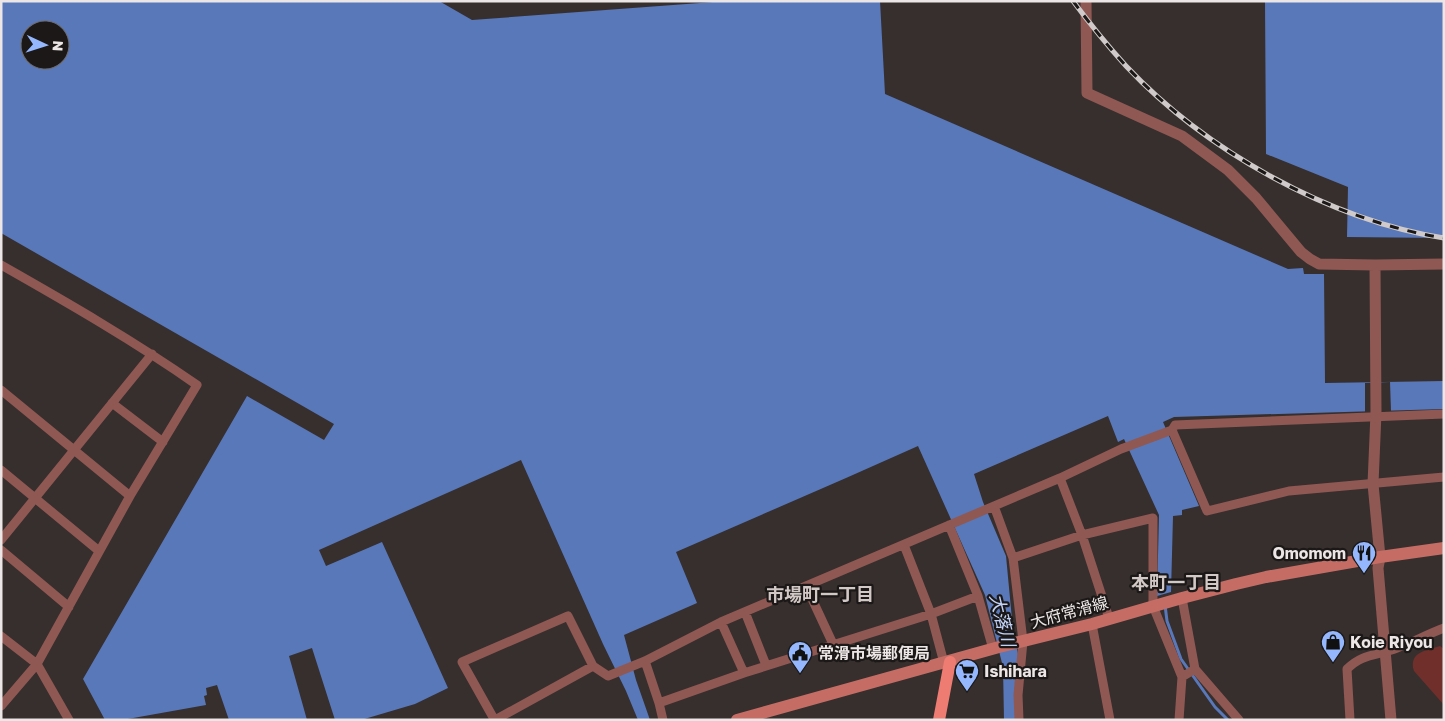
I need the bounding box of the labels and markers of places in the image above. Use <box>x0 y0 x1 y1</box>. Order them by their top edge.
restaurant icon: Omomom <box>1351 540 1377 574</box>
place label: Omomom <box>1272 543 1346 563</box>
shop icon: Koie Riyou <box>1320 629 1346 663</box>
place label: Koie Riyou <box>1350 632 1433 652</box>
public building icon: 常滑市場郵便局 <box>787 640 813 674</box>
place label: 常滑市場郵便局 <box>818 643 930 663</box>
supermarket icon: Ishihara <box>954 658 980 692</box>
place label: Ishihara <box>984 661 1047 681</box>

